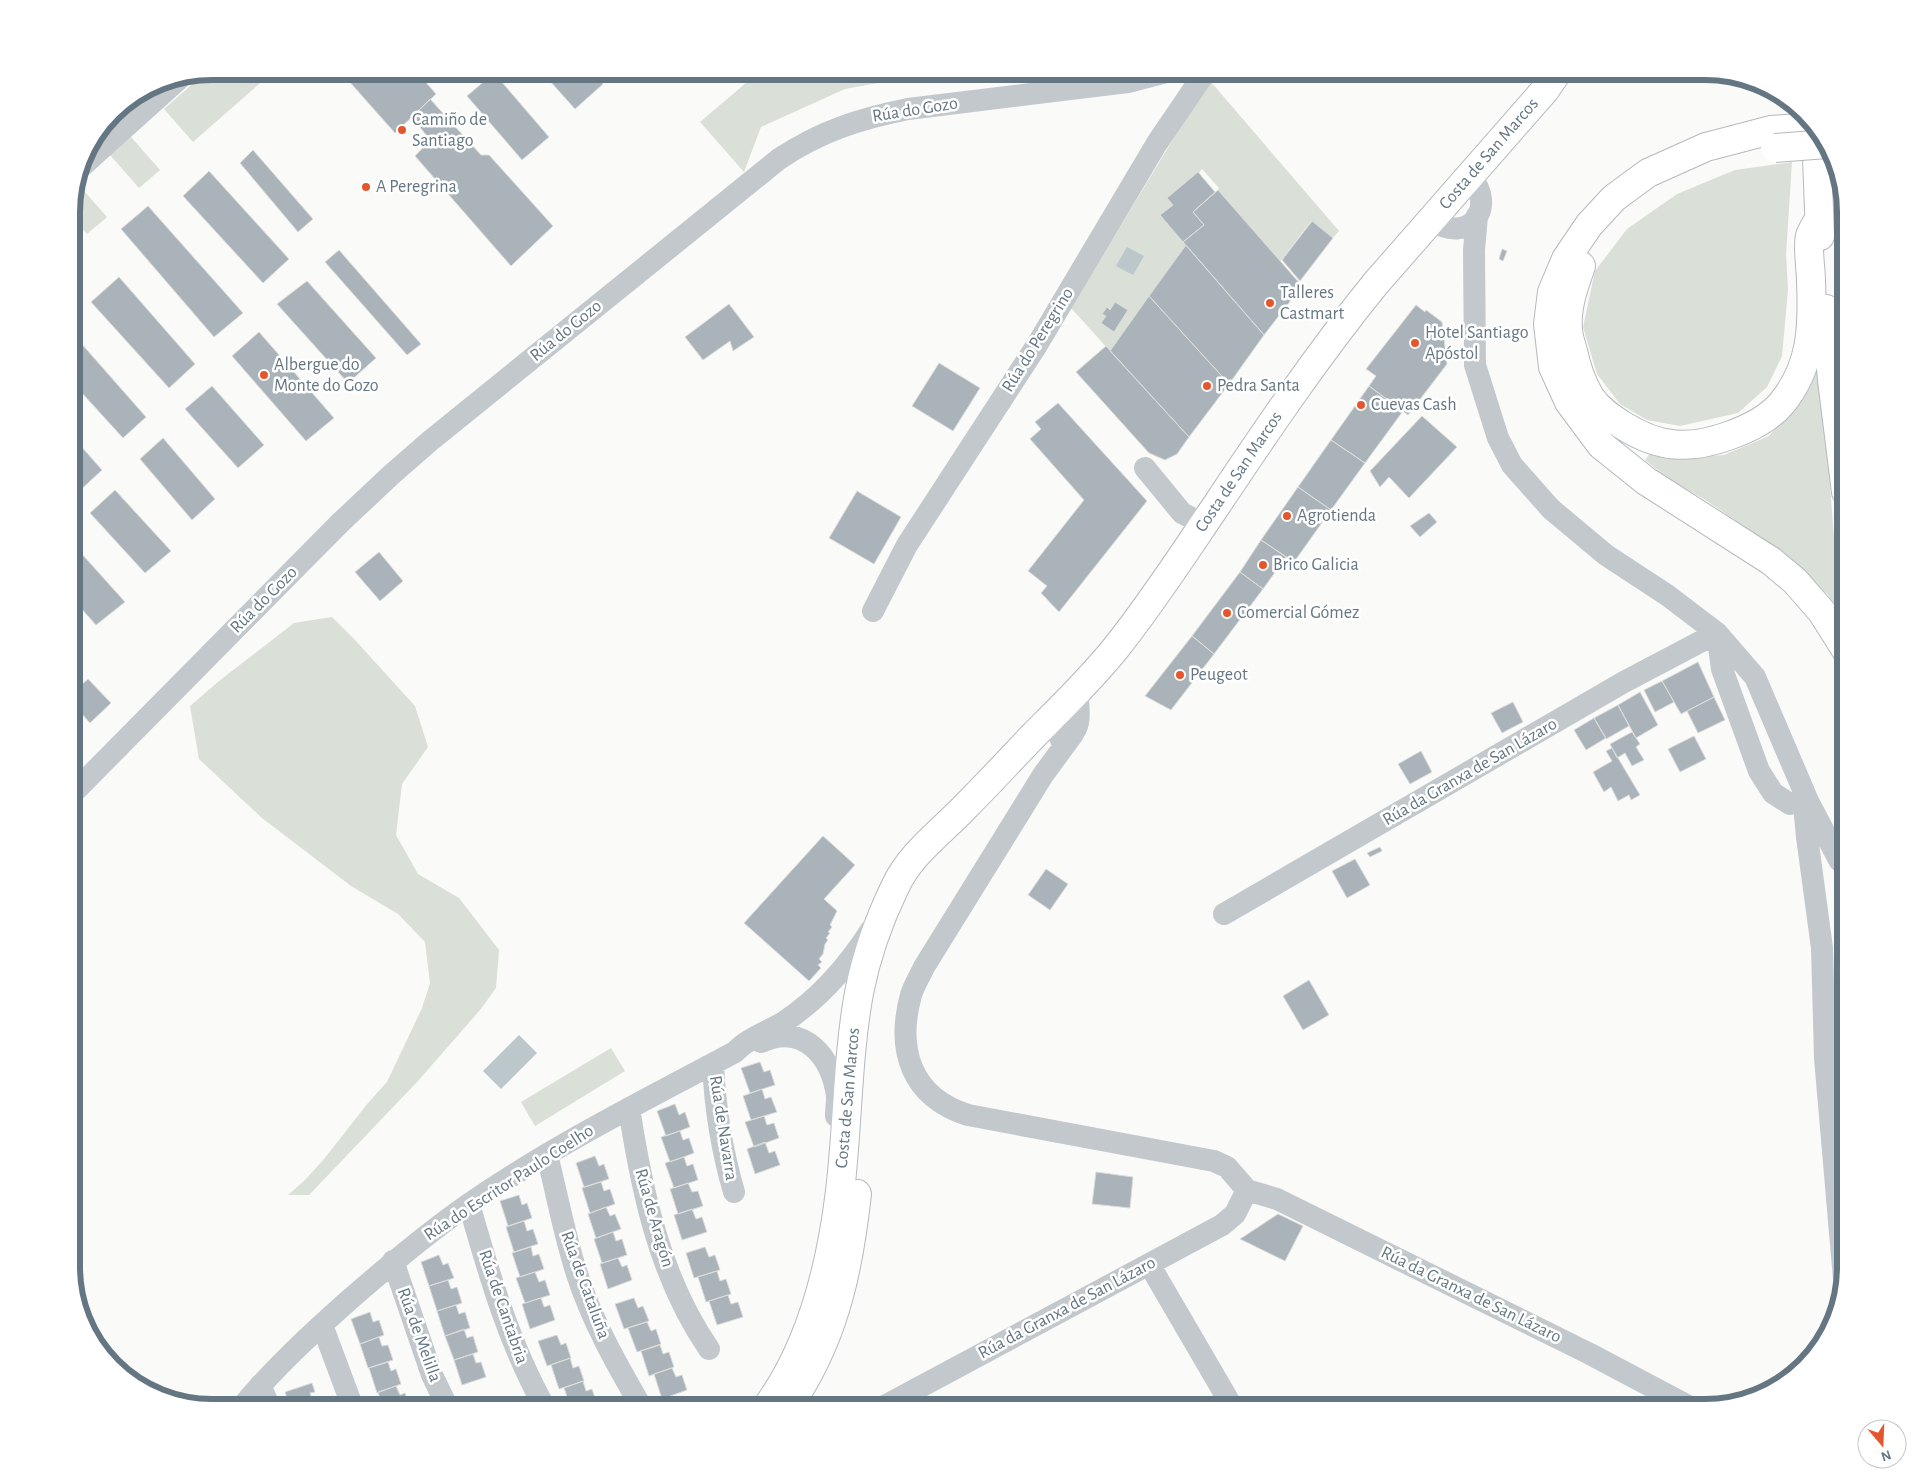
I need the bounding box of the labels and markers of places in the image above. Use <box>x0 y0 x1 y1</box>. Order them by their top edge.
place label: Camiño de Santiago <box>412 111 487 150</box>
marker: Camiño de Santiago <box>396 124 408 136</box>
place label: A Peregrina <box>376 178 457 196</box>
marker: A Peregrina <box>360 181 372 193</box>
place label: Talleres Castmart <box>1280 284 1344 323</box>
marker: Talleres Castmart <box>1264 297 1276 309</box>
place label: Hotel Santiago Apóstol <box>1425 324 1529 363</box>
marker: Hotel Santiago Apóstol <box>1409 337 1421 349</box>
place label: Albergue do Monte do Gozo <box>274 356 379 395</box>
marker: Albergue do Monte do Gozo <box>258 369 270 381</box>
place label: Pedra Santa <box>1217 377 1300 395</box>
marker: Pedra Santa <box>1201 380 1213 392</box>
place label: Cuevas Cash <box>1371 396 1457 414</box>
marker: Cuevas Cash <box>1355 399 1367 411</box>
place label: Agrotienda <box>1297 507 1376 525</box>
marker: Agrotienda <box>1281 510 1293 522</box>
place label: Brico Galicia <box>1273 556 1359 574</box>
marker: Brico Galicia <box>1257 559 1269 571</box>
place label: Comercial Gómez <box>1237 604 1359 622</box>
marker: Comercial Gómez <box>1221 607 1233 619</box>
place label: Peugeot <box>1190 666 1248 684</box>
marker: Peugeot <box>1174 669 1186 681</box>

